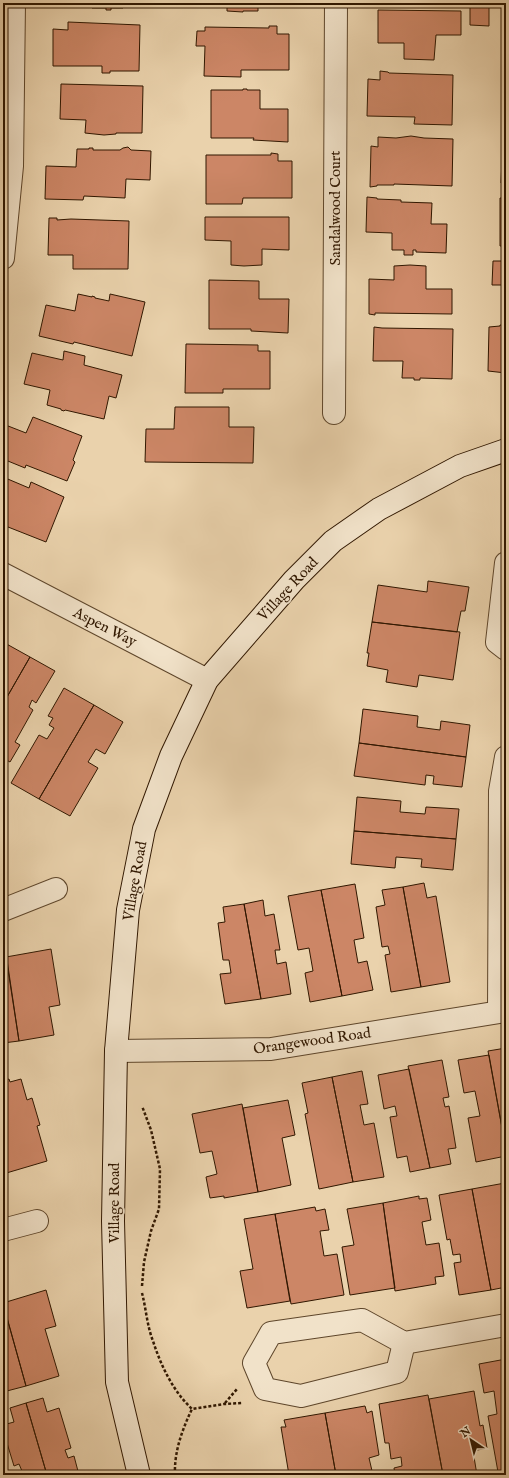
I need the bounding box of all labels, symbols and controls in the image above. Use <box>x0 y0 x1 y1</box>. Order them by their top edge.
street label: Sandalwood Court <box>326 151 345 265</box>
street label: Village Road <box>253 552 323 626</box>
street label: Aspen Way <box>69 602 140 651</box>
street label: Village Road <box>118 839 152 923</box>
street label: Orangewood Road <box>252 1023 373 1059</box>
street label: Village Road <box>105 1162 124 1244</box>
north arrow <box>451 1420 491 1460</box>
text: N <box>457 1424 474 1442</box>

